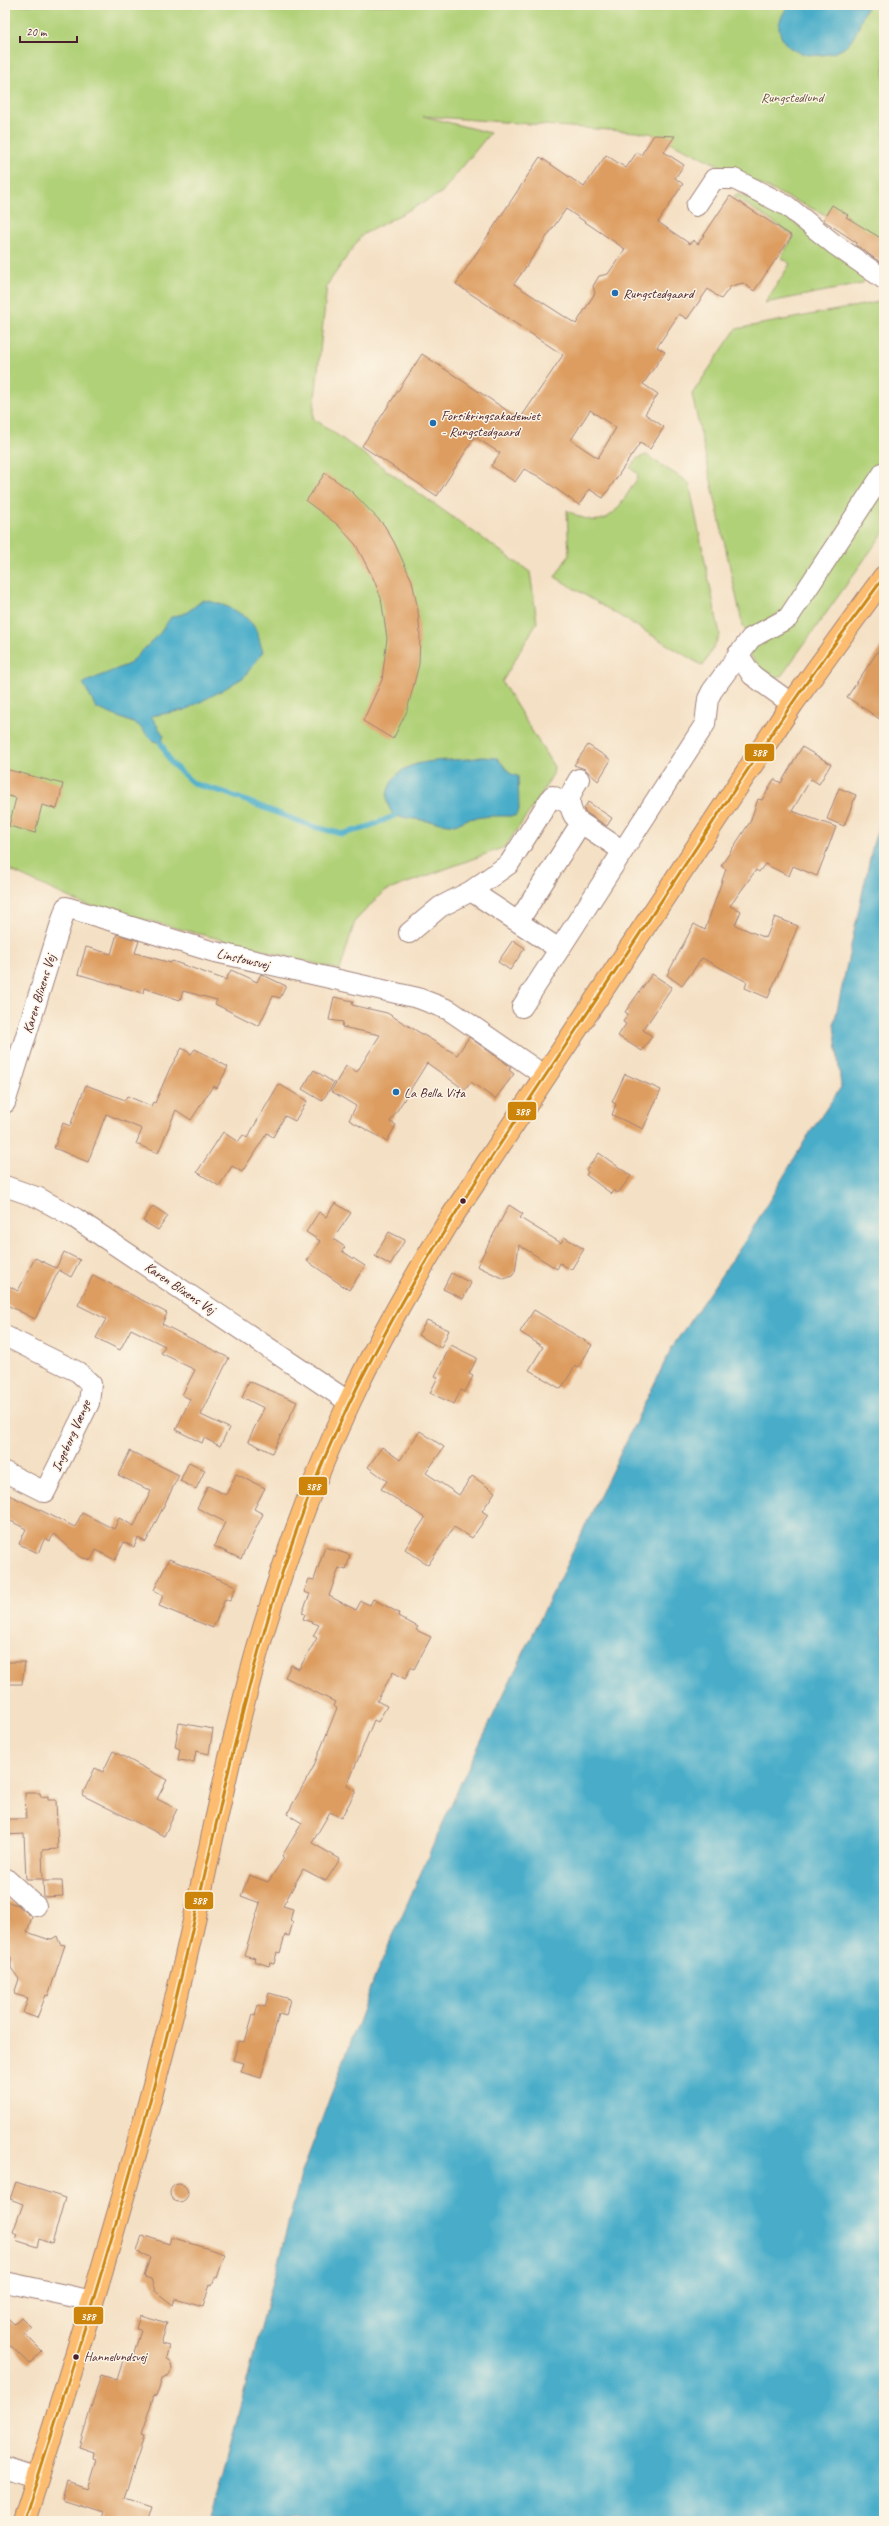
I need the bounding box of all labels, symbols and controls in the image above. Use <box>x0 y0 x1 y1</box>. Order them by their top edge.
scale bar <box>20 18 77 44</box>
text: 20 m <box>26 24 48 40</box>
park label: Rungstedlund <box>761 89 826 106</box>
place label: Rungstedgaard <box>623 285 696 302</box>
marker: Rungstedgaard <box>610 288 620 298</box>
place label: Forsikringsakademiet - Rungstedgaard <box>441 407 541 440</box>
marker: Forsikringsakademiet - Rungstedgaard <box>428 418 438 428</box>
line badge: 388 <box>744 743 775 762</box>
text: 388 <box>752 745 768 759</box>
street label: Linstowsvej <box>215 945 273 974</box>
street label: Karen Blixens Vej <box>19 950 60 1036</box>
place label: La Bella Vita <box>404 1084 466 1101</box>
marker: La Bella Vita <box>391 1087 401 1097</box>
line badge: 388 <box>507 1101 537 1121</box>
text: 388 <box>515 1104 531 1118</box>
unlabelled marker <box>458 1196 468 1206</box>
street label: Karen Blixens Vej <box>141 1258 220 1319</box>
street label: Ingeborg Vænge <box>48 1396 95 1474</box>
line badge: 388 <box>298 1476 328 1496</box>
text: 388 <box>306 1479 322 1493</box>
line badge: 388 <box>184 1891 214 1910</box>
text: 388 <box>192 1893 208 1907</box>
line badge: 388 <box>73 2306 104 2325</box>
text: 388 <box>81 2309 97 2323</box>
place label: Hannelundsvej <box>84 2349 149 2365</box>
marker: Hannelundsvej <box>71 2352 81 2362</box>

